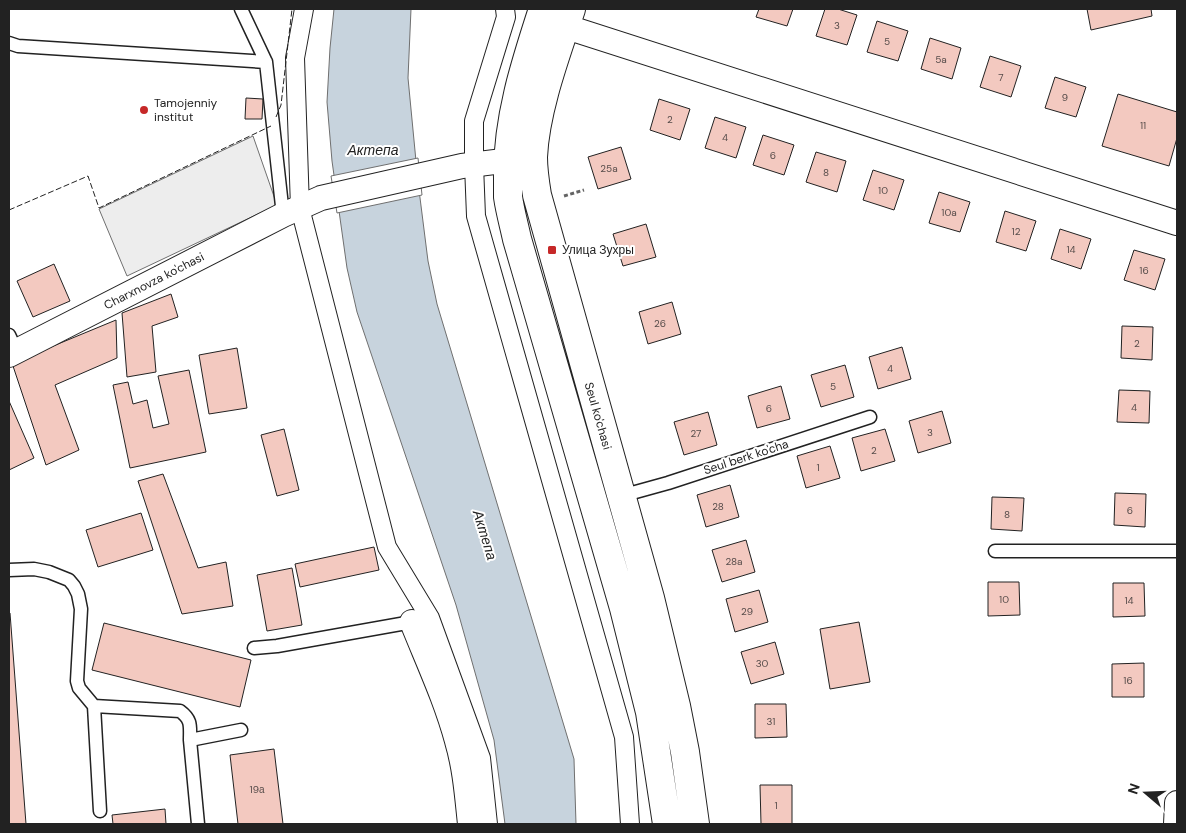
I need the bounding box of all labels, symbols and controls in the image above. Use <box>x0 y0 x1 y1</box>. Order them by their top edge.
house number: 3 <box>834 19 840 32</box>
house number: 5 <box>884 35 890 48</box>
house number: 5a <box>935 53 947 66</box>
house number: 7 <box>998 71 1004 84</box>
house number: 9 <box>1062 91 1068 104</box>
place label: Tamojenniy institut <box>154 95 218 125</box>
marker: Tamojenniy institut <box>138 104 150 116</box>
house number: 2 <box>667 113 673 126</box>
house number: 11 <box>1140 119 1146 132</box>
house number: 4 <box>722 131 728 144</box>
water label: Актепа <box>346 141 399 159</box>
house number: 6 <box>770 149 776 162</box>
house number: 25a <box>600 162 618 175</box>
house number: 8 <box>823 166 829 179</box>
house number: 10 <box>878 184 888 197</box>
house number: 10a <box>941 206 957 219</box>
house number: 12 <box>1012 225 1021 238</box>
place label: Улица Зухры <box>562 242 634 258</box>
house number: 14 <box>1066 243 1076 256</box>
marker: Улица Зухры <box>546 244 558 256</box>
street label: Charxnovza ko'chasi <box>101 249 207 313</box>
house number: 16 <box>1139 264 1149 277</box>
house number: 26 <box>654 317 666 330</box>
house number: 2 <box>1134 337 1140 350</box>
house number: 4 <box>887 362 893 375</box>
street label: Seul ko'chasi <box>581 380 615 452</box>
house number: 5 <box>830 380 836 393</box>
house number: 4 <box>1131 401 1137 414</box>
house number: 6 <box>766 402 772 415</box>
house number: 3 <box>927 426 933 439</box>
house number: 27 <box>691 427 701 440</box>
street label: Seul berk ko'cha <box>701 436 791 478</box>
house number: 2 <box>871 444 877 457</box>
house number: 1 <box>816 461 820 474</box>
house number: 28 <box>712 500 724 513</box>
house number: 6 <box>1127 504 1133 517</box>
water label: Актепа <box>469 507 501 562</box>
house number: 8 <box>1004 508 1010 521</box>
house number: 28a <box>725 555 743 568</box>
house number: 10 <box>999 593 1009 606</box>
house number: 14 <box>1124 594 1134 607</box>
house number: 29 <box>741 605 753 618</box>
house number: 30 <box>756 657 769 670</box>
house number: 16 <box>1123 674 1133 687</box>
house number: 31 <box>767 715 775 728</box>
north arrow <box>1121 768 1171 818</box>
text: N <box>1124 781 1144 797</box>
house number: 19а <box>250 783 265 796</box>
house number: 1 <box>774 799 778 812</box>

